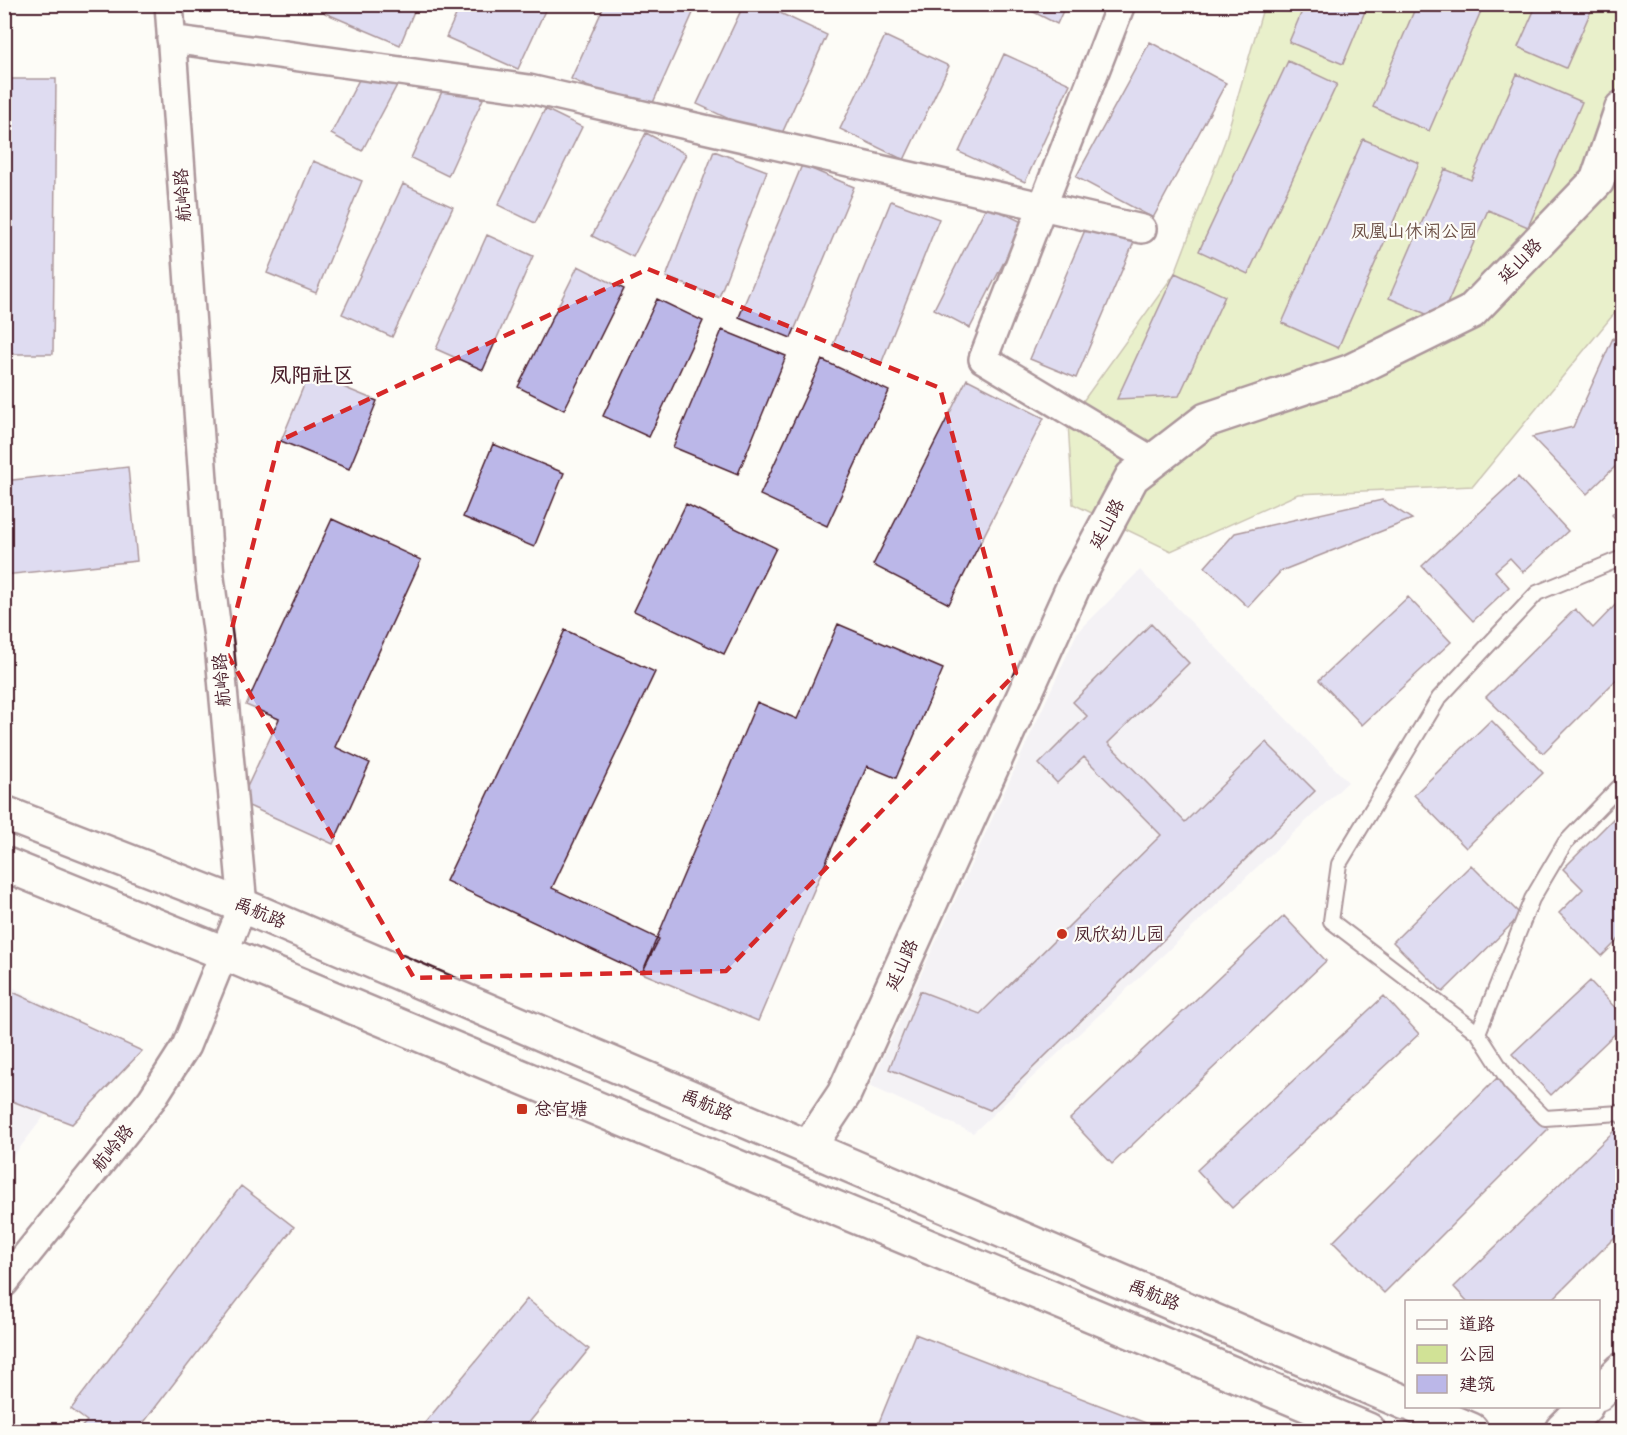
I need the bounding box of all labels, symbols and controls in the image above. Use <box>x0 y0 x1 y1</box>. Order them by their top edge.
street label: 航岭路 <box>171 167 195 223</box>
park label: 凤凰山休闲公园 <box>1351 221 1477 242</box>
street label: 延山路 <box>1494 234 1546 288</box>
district label: 凤阳社区 <box>270 363 354 388</box>
street label: 延山路 <box>1085 495 1129 553</box>
street label: 航岭路 <box>209 652 235 708</box>
street label: 禹航路 <box>231 893 289 933</box>
place label: 凤欣幼儿园 <box>1074 924 1164 945</box>
marker: 凤欣幼儿园 <box>1055 927 1069 941</box>
street label: 延山路 <box>881 936 923 994</box>
street label: 禹航路 <box>678 1085 736 1125</box>
place label: 总官塘 <box>534 1099 588 1120</box>
marker: 总官塘 <box>515 1102 529 1116</box>
street label: 航岭路 <box>88 1120 138 1176</box>
street label: 禹航路 <box>1125 1275 1183 1315</box>
legend <box>1405 1300 1600 1408</box>
text: 道路 <box>1459 1314 1495 1335</box>
text: 公园 <box>1459 1344 1495 1365</box>
text: 建筑 <box>1459 1374 1495 1395</box>

